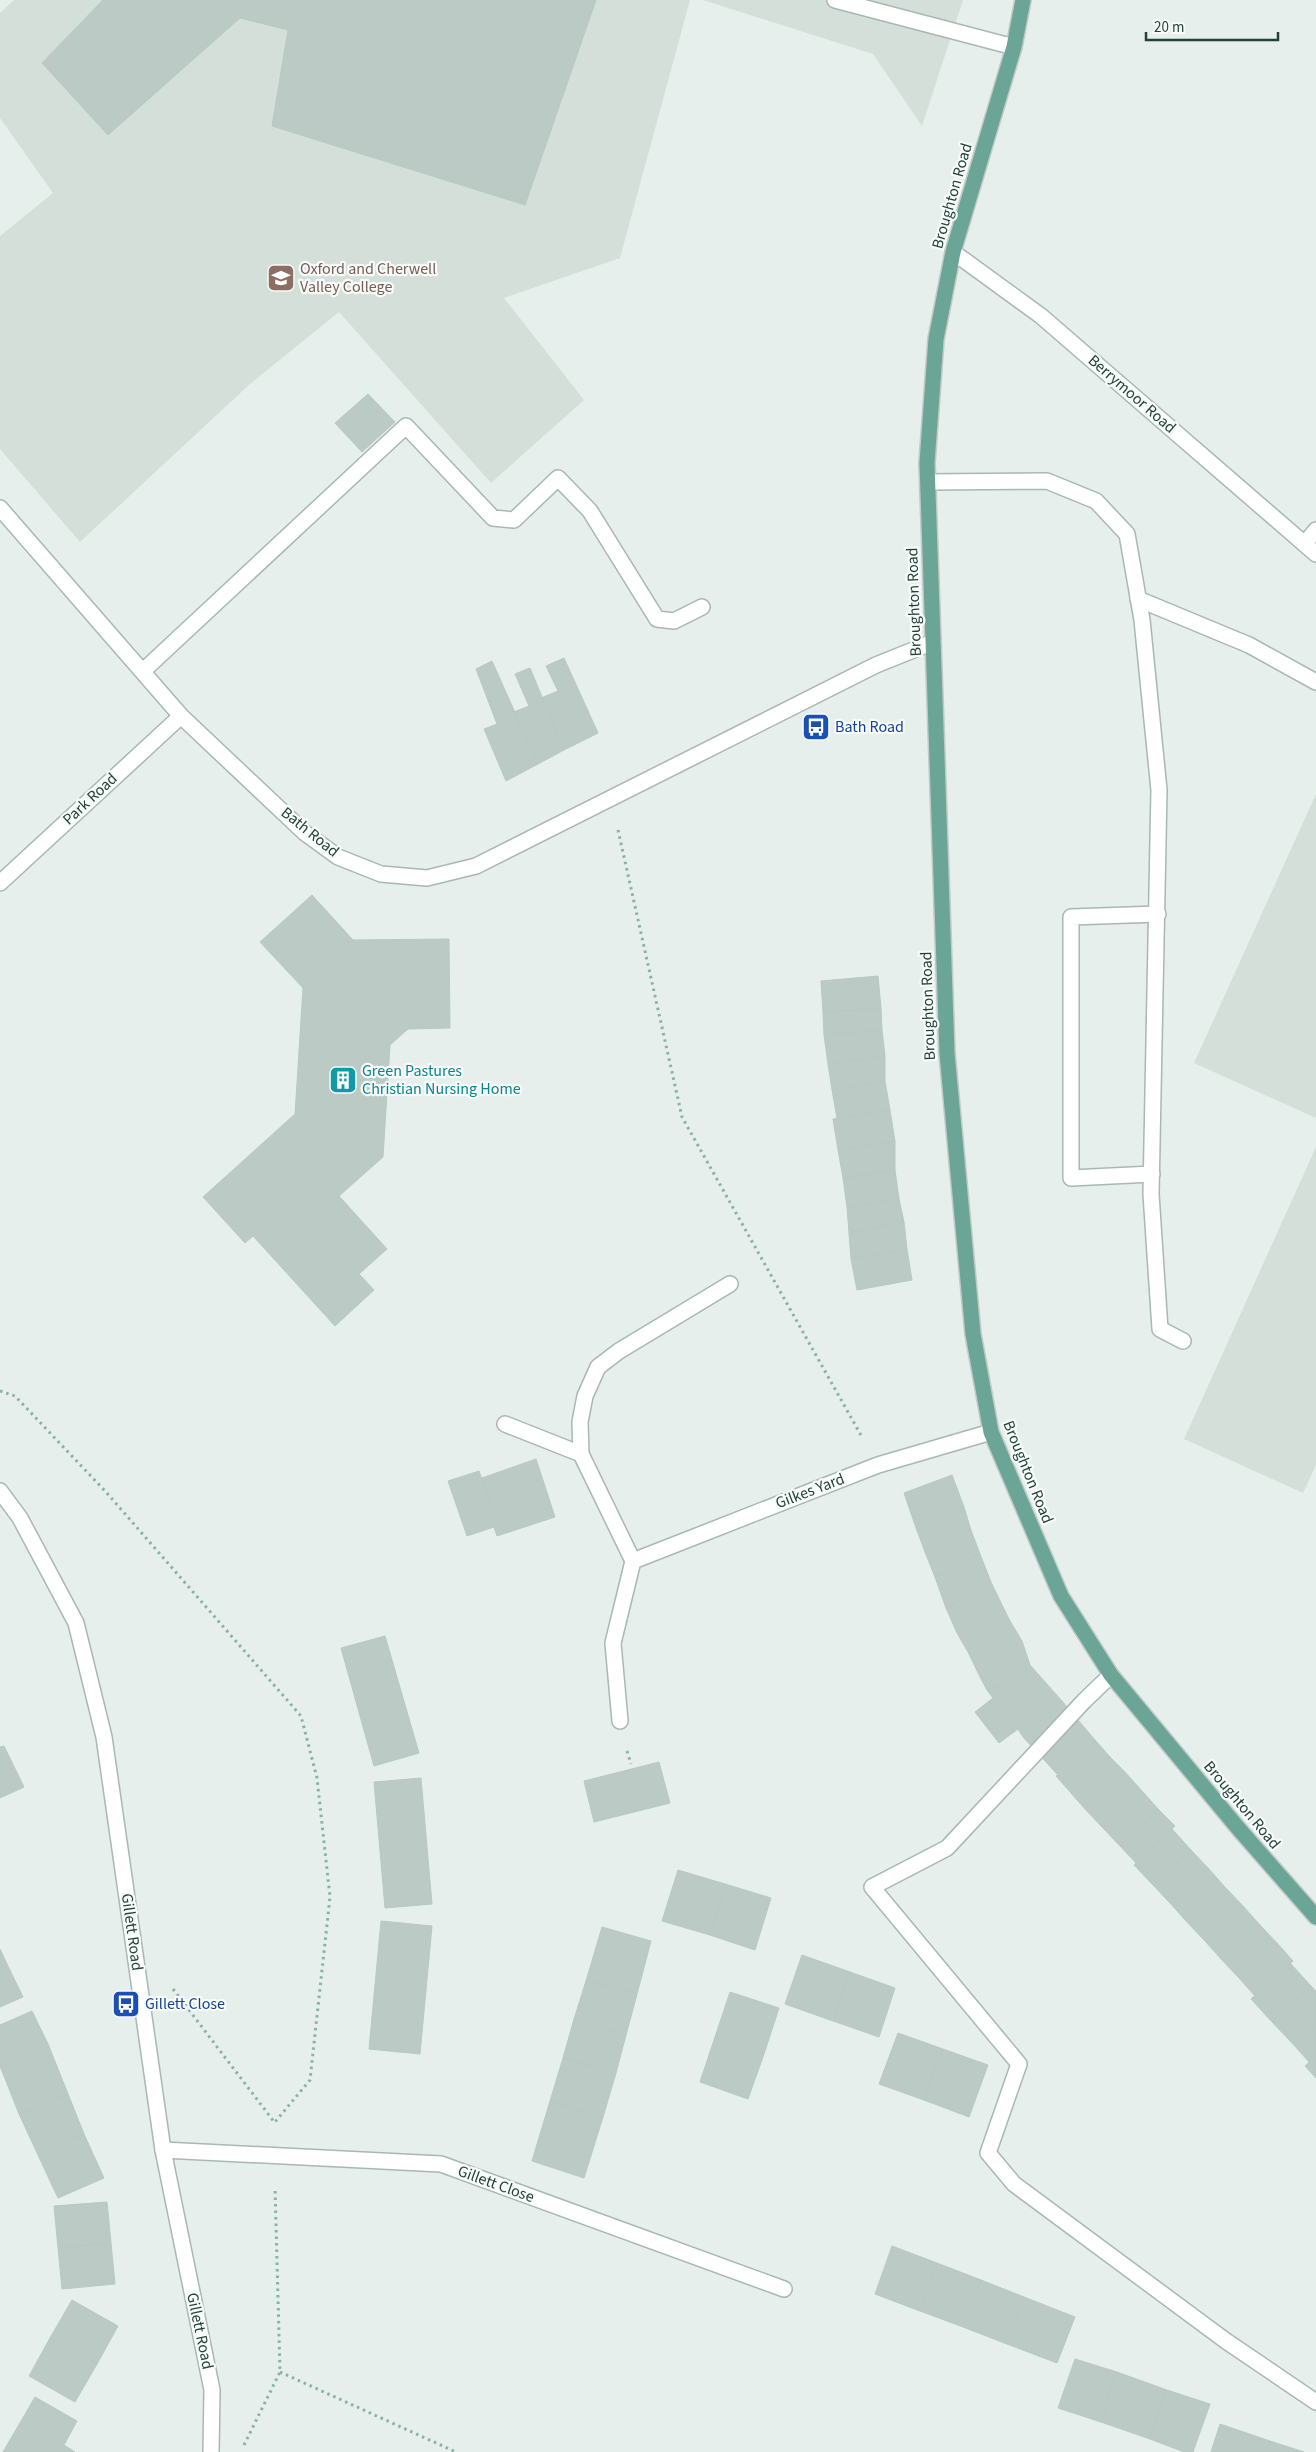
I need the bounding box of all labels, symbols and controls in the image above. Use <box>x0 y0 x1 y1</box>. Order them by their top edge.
scale bar <box>1146 10 1278 42</box>
text: 20 m <box>1154 17 1184 38</box>
street label: Broughton Road <box>926 141 978 251</box>
place label: Oxford and Cherwell Valley College <box>300 258 436 298</box>
school or university icon: Oxford and Cherwell Valley College <box>266 263 296 293</box>
street label: Berrymoor Road <box>1083 350 1181 438</box>
street label: Broughton Road <box>901 547 927 657</box>
bus stop icon: Bath Road <box>801 712 831 742</box>
place label: Bath Road <box>835 716 904 738</box>
street label: Park Road <box>58 768 122 830</box>
street label: Bath Road <box>276 802 344 862</box>
street label: Broughton Road <box>915 951 941 1061</box>
place label: Green Pastures Christian Nursing Home <box>362 1060 521 1100</box>
building icon: Green Pastures Christian Nursing Home <box>328 1065 358 1095</box>
street label: Broughton Road <box>997 1417 1059 1527</box>
street label: Gilkes Yard <box>772 1468 848 1514</box>
street label: Broughton Road <box>1199 1756 1285 1854</box>
street label: Gillett Road <box>116 1892 148 1972</box>
bus stop icon: Gillett Close <box>111 1989 141 2019</box>
place label: Gillett Close <box>145 1993 225 2015</box>
street label: Gillett Close <box>455 2160 537 2208</box>
street label: Gillett Road <box>181 2291 219 2371</box>

